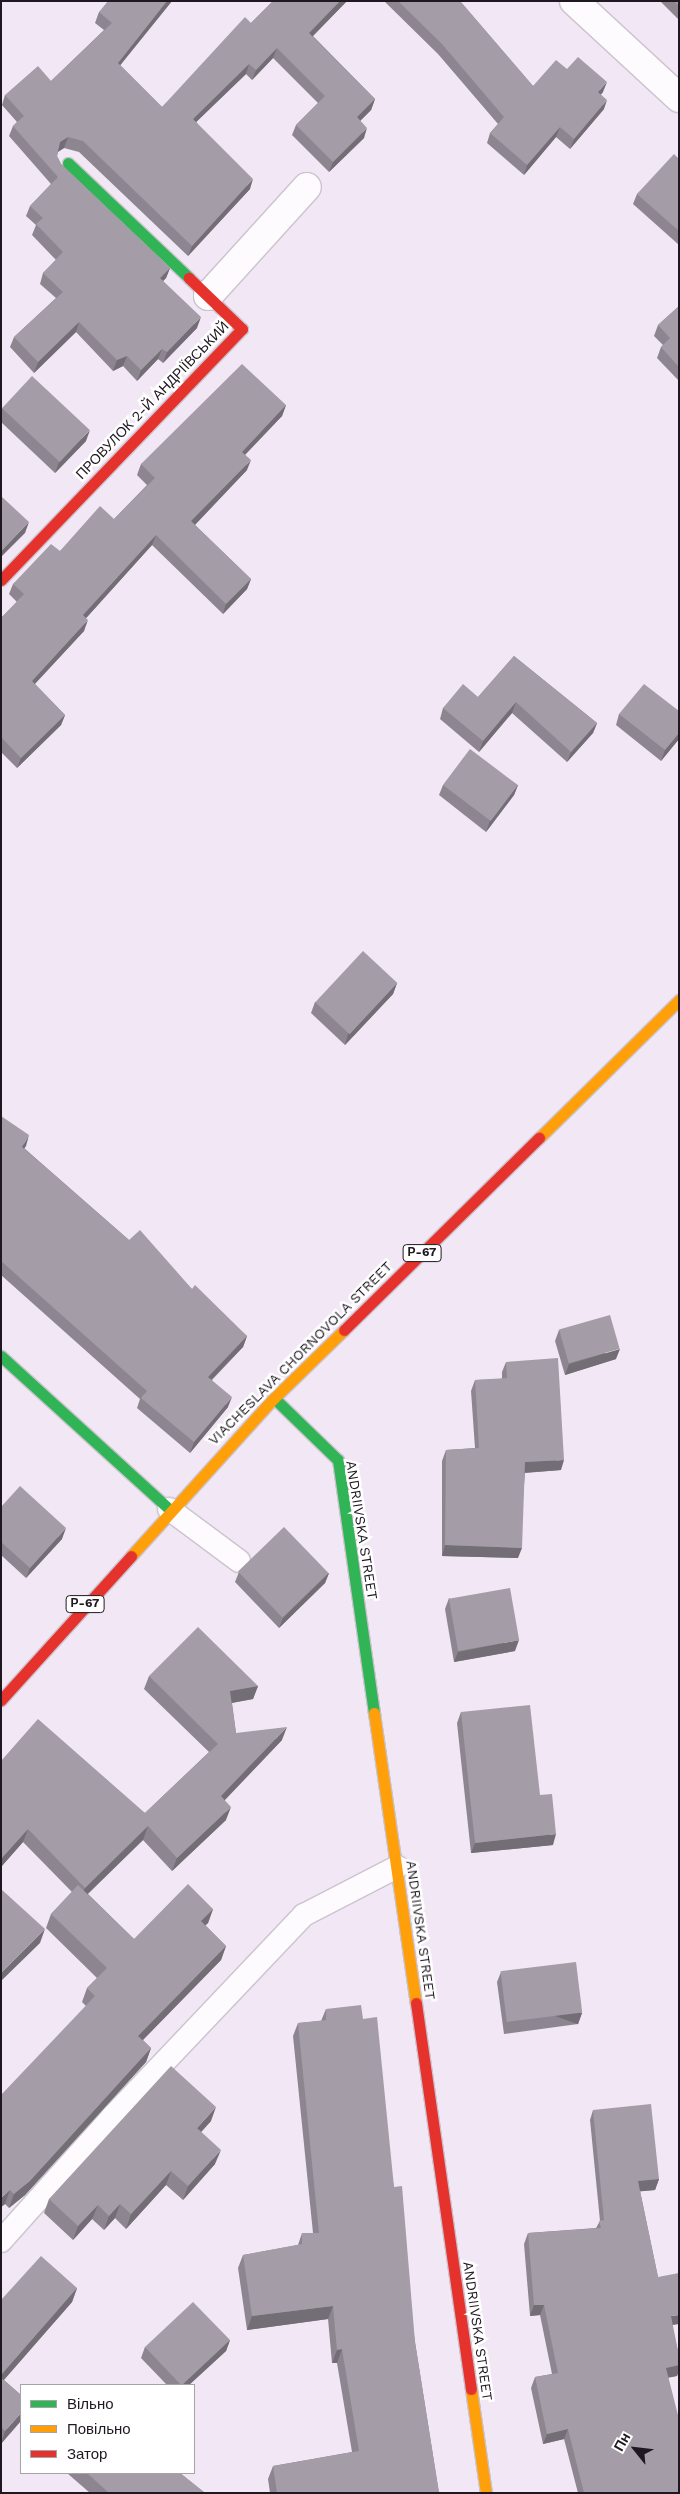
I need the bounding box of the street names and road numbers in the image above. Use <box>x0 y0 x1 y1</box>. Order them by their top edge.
street label: ПРОВУЛОК 2-Й АНДРІЇВСЬКИЙ <box>72 318 232 482</box>
road number: Р-67 <box>402 1244 442 1262</box>
street label: VIACHESLAVA CHORNOVOLA STREET <box>204 1257 396 1449</box>
street label: ANDRIIVSKA STREET <box>343 1459 381 1601</box>
road number: Р-67 <box>65 1595 105 1614</box>
street label: ANDRIIVSKA STREET <box>403 1859 439 2001</box>
street label: ANDRIIVSKA STREET <box>460 2260 496 2402</box>

